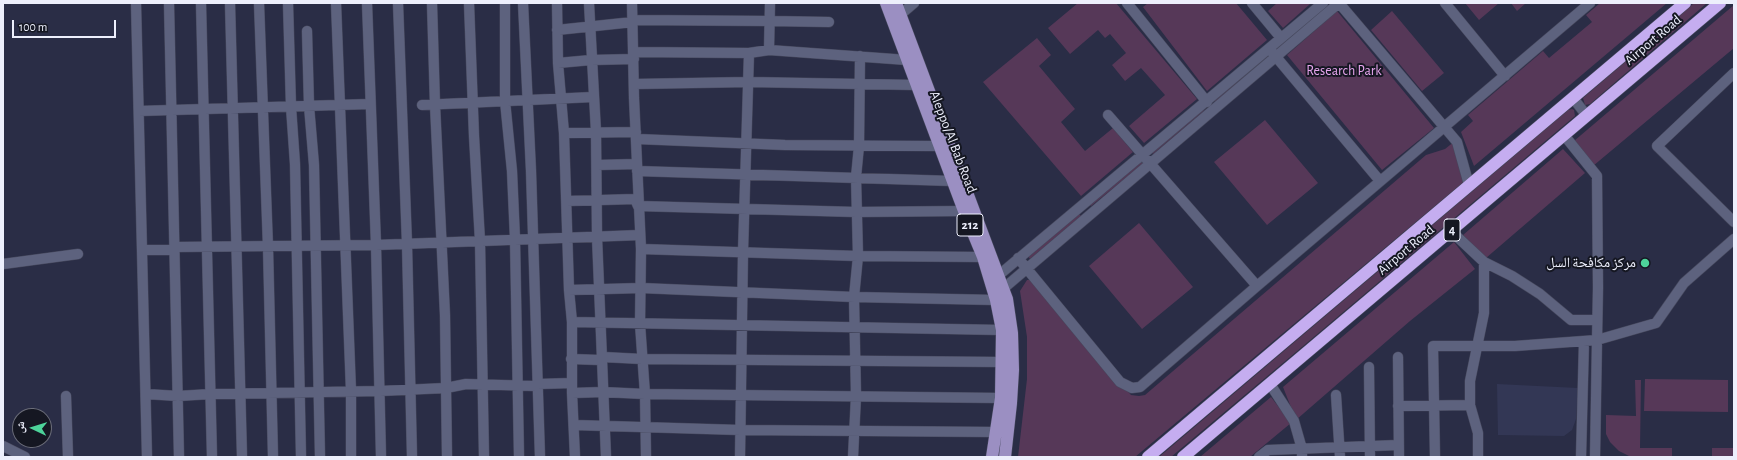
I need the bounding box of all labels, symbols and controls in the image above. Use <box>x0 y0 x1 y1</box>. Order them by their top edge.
street label: Airport Road <box>1621 11 1685 69</box>
scale bar <box>14 12 118 38</box>
text: 100 m <box>19 21 47 33</box>
park label: Research Park <box>1306 63 1382 79</box>
street label: Aleppo/Al Bab Road <box>926 88 980 196</box>
road number: 212 <box>957 214 983 236</box>
road number: 4 <box>1444 219 1460 241</box>
street label: Airport Road <box>1374 221 1438 279</box>
place label: مركز مكافحة السل <box>1546 255 1636 271</box>
marker: مركز مكافحة السل <box>1639 257 1651 269</box>
north arrow <box>12 408 52 448</box>
text: ش <box>15 421 26 433</box>

